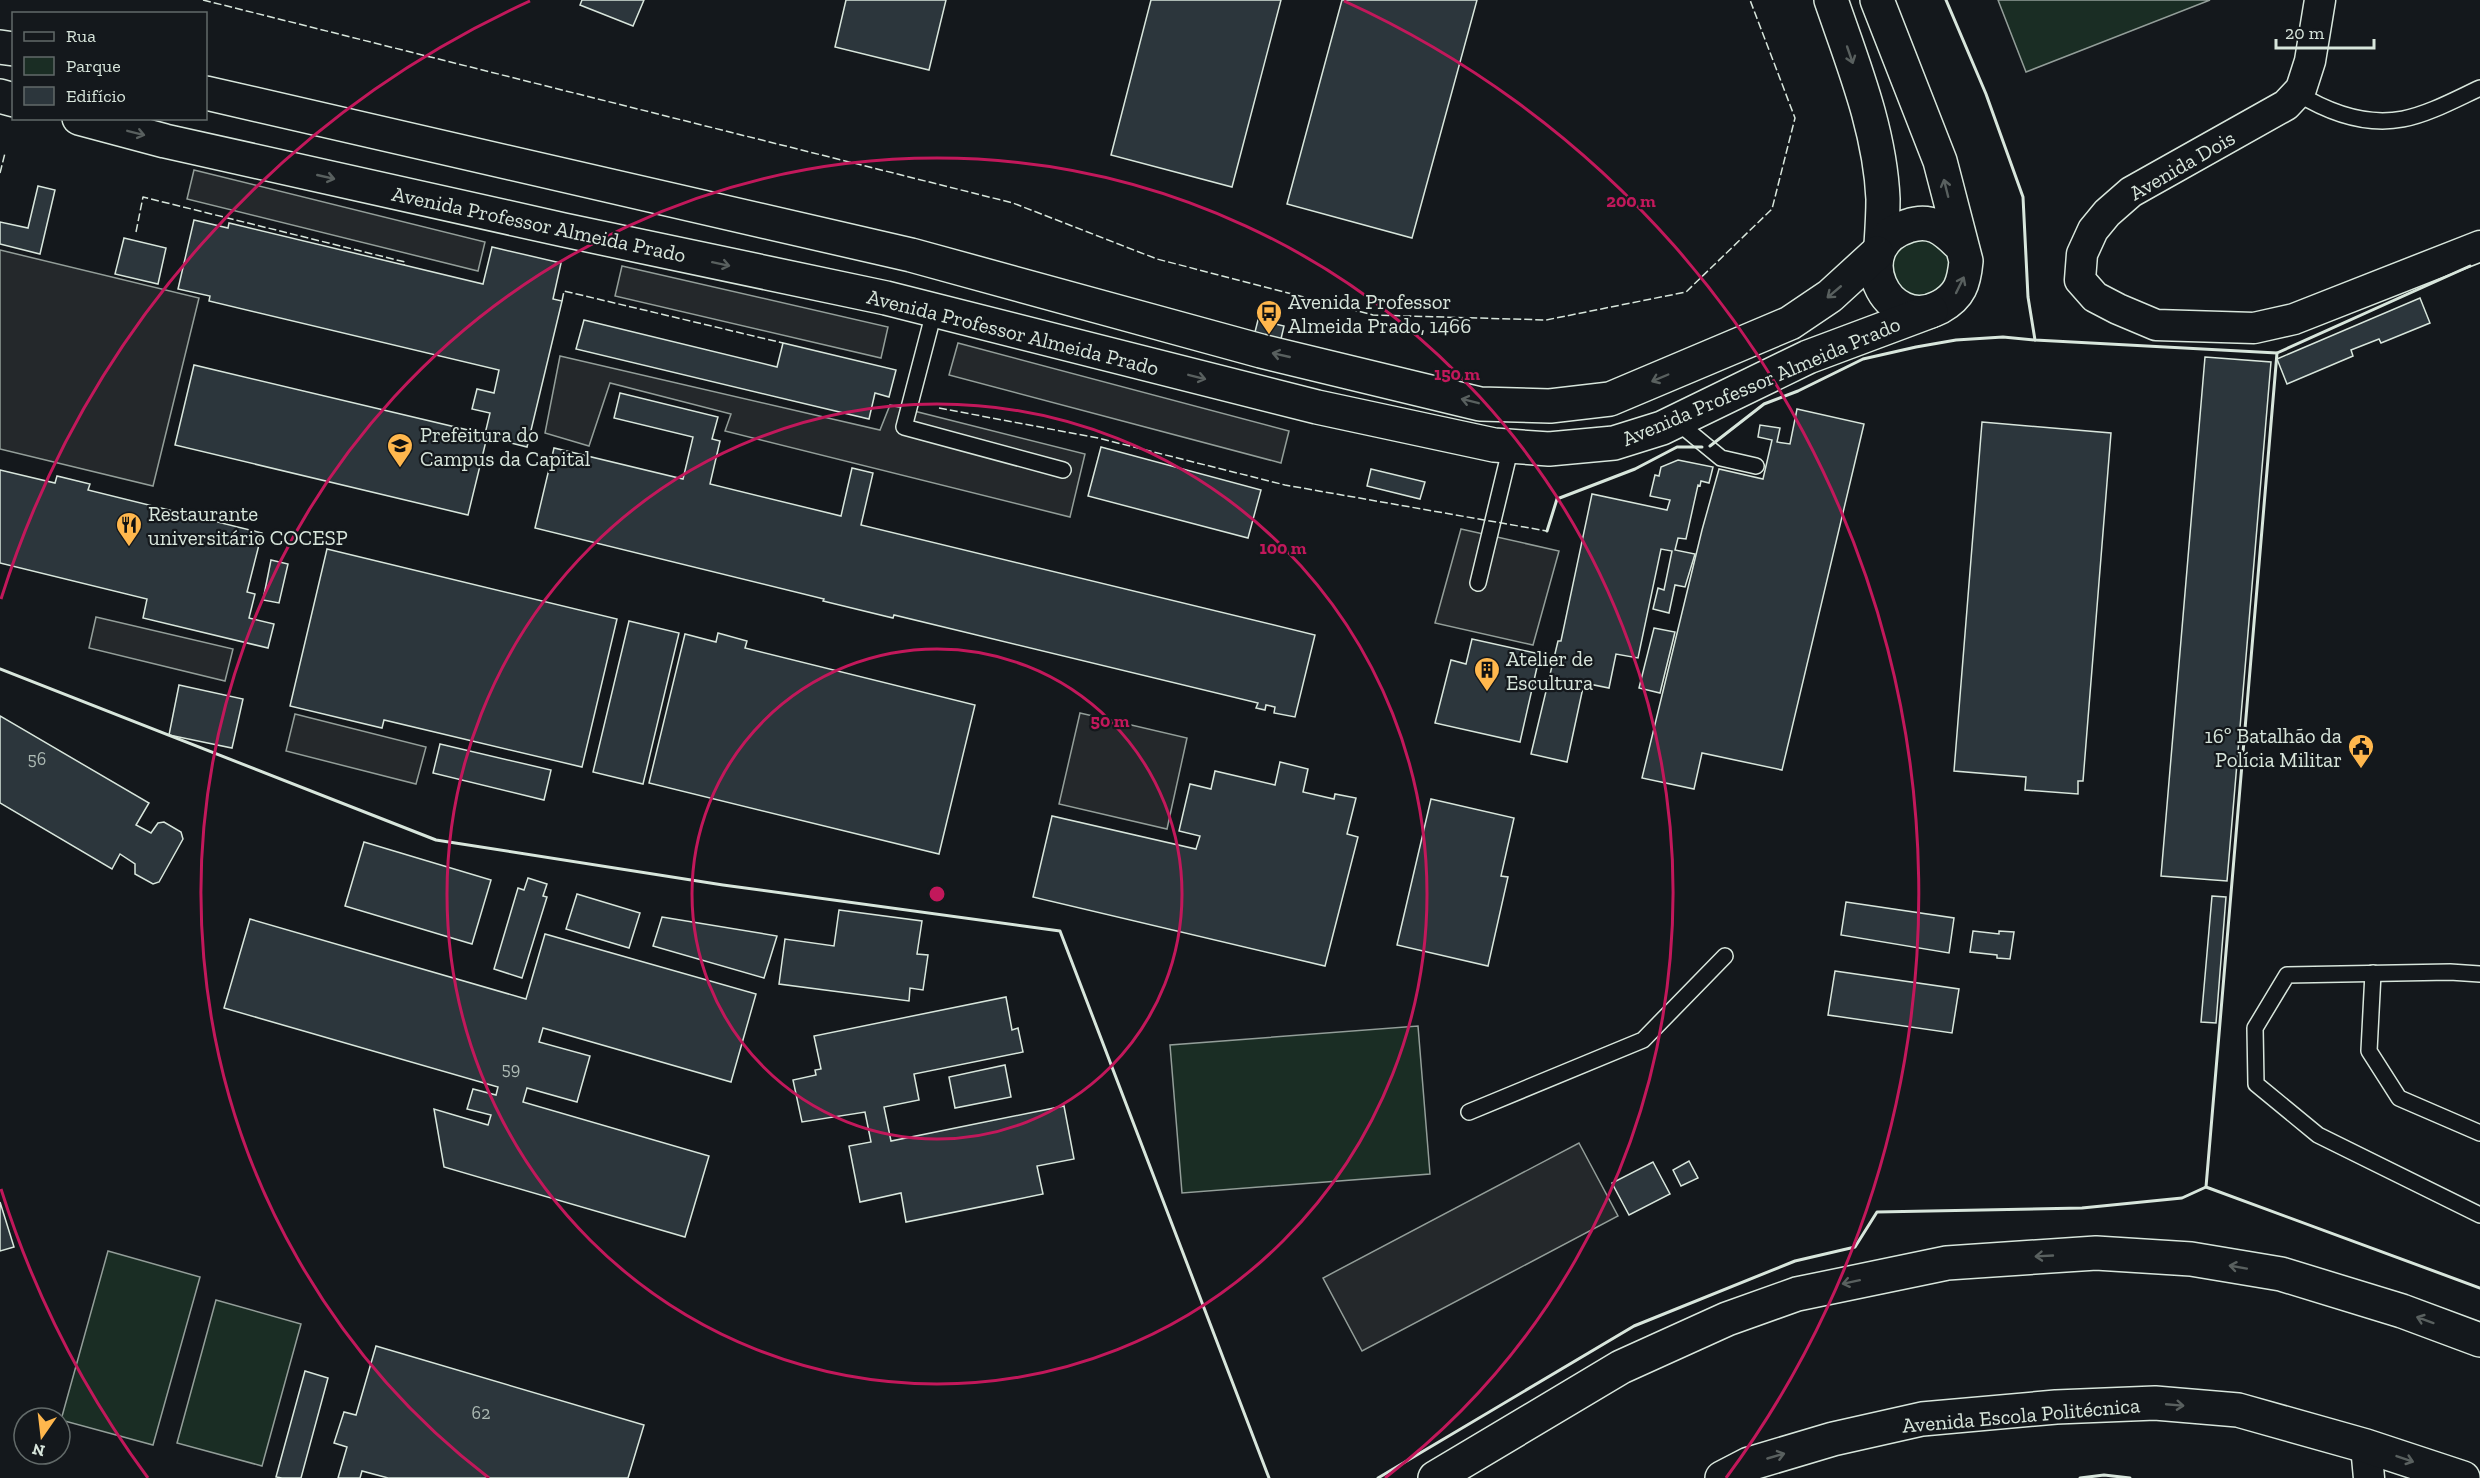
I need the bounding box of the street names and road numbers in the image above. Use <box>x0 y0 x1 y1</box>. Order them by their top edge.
street label: Avenida Dois <box>2125 125 2239 205</box>
street label: Avenida Professor Almeida Prado <box>390 181 688 267</box>
street label: Avenida Professor Almeida Prado <box>864 284 1162 380</box>
street label: Avenida Professor Almeida Prado <box>1618 311 1904 451</box>
street label: Avenida Escola Politécnica <box>1901 1392 2141 1438</box>

